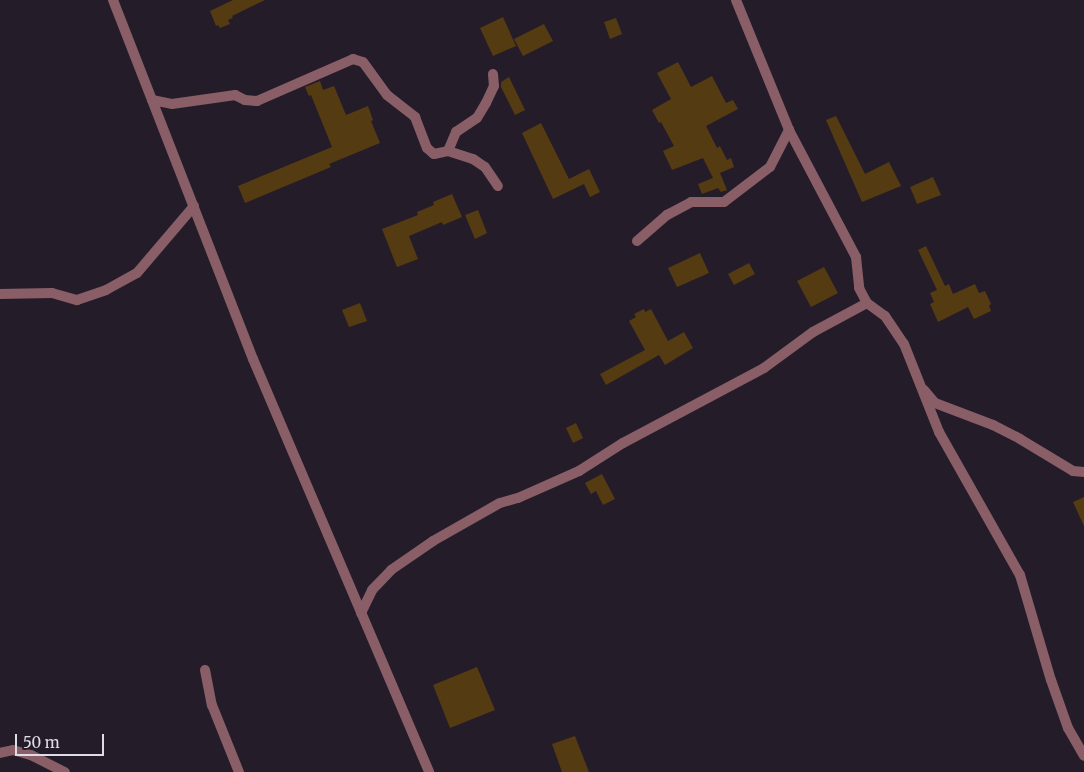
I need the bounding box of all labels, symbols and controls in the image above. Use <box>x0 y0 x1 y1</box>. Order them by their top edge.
scale bar <box>18 724 106 756</box>
text: 50 m <box>23 733 60 752</box>

